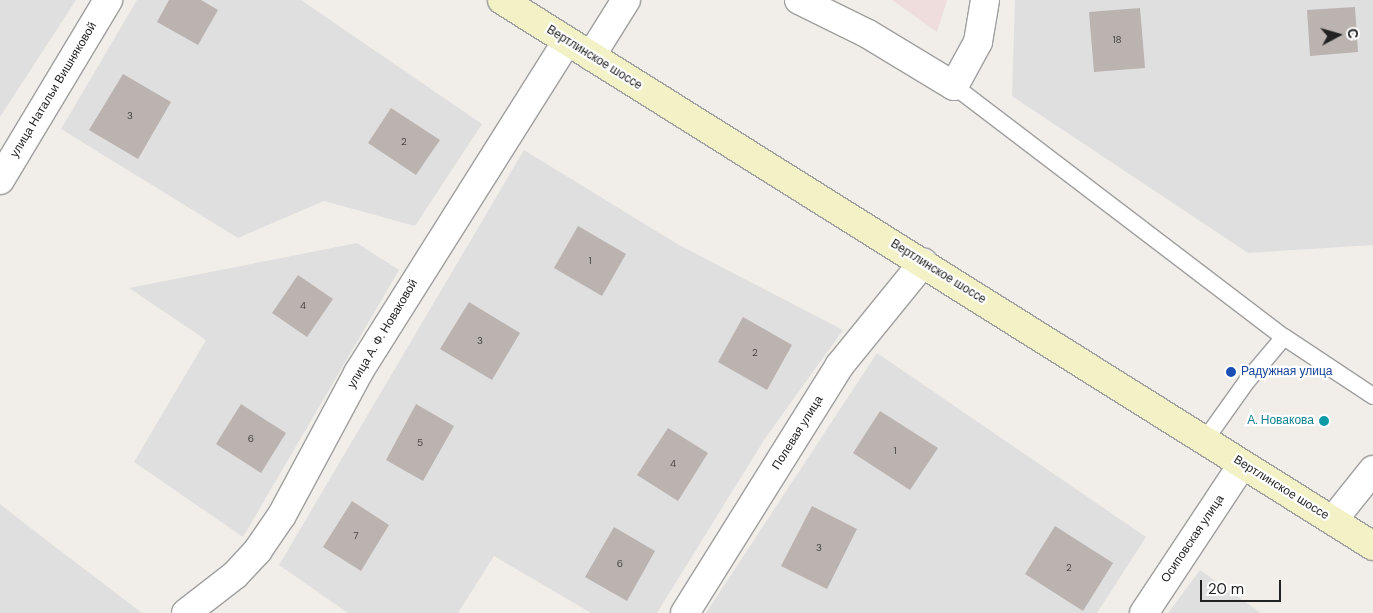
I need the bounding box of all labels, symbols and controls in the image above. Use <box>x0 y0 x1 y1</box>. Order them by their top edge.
north arrow <box>1313 10 1363 60</box>
street label: улица Натальи Вишняковой <box>8 20 100 160</box>
street label: Вертлинское шоссе <box>544 23 644 93</box>
text: С <box>1343 27 1362 39</box>
house number: 18 <box>1112 34 1122 46</box>
house number: 3 <box>127 110 133 122</box>
house number: 2 <box>401 136 407 148</box>
street label: Вертлинское шоссе <box>888 237 988 307</box>
house number: 1 <box>588 255 592 267</box>
street label: улица А. Ф. Новаковой <box>345 277 421 391</box>
house number: 4 <box>300 300 306 312</box>
house number: 3 <box>477 335 483 347</box>
house number: 2 <box>752 347 758 359</box>
place label: Радужная улица <box>1241 365 1332 379</box>
marker: Радужная улица <box>1225 366 1237 378</box>
street label: Полевая улица <box>770 393 826 473</box>
place label: А. Новакова <box>1247 414 1314 428</box>
marker: А. Новакова <box>1318 415 1330 427</box>
house number: 6 <box>248 433 254 445</box>
house number: 5 <box>417 437 423 449</box>
house number: 1 <box>893 445 897 457</box>
street label: Вертлинское шоссе <box>1231 453 1331 523</box>
house number: 4 <box>670 458 676 470</box>
street label: Осиповская улица <box>1158 493 1228 585</box>
house number: 7 <box>353 530 359 542</box>
house number: 3 <box>816 542 822 554</box>
house number: 6 <box>617 558 623 570</box>
house number: 2 <box>1066 562 1072 574</box>
scale bar <box>1203 570 1284 602</box>
text: 20 m <box>1208 579 1244 599</box>

